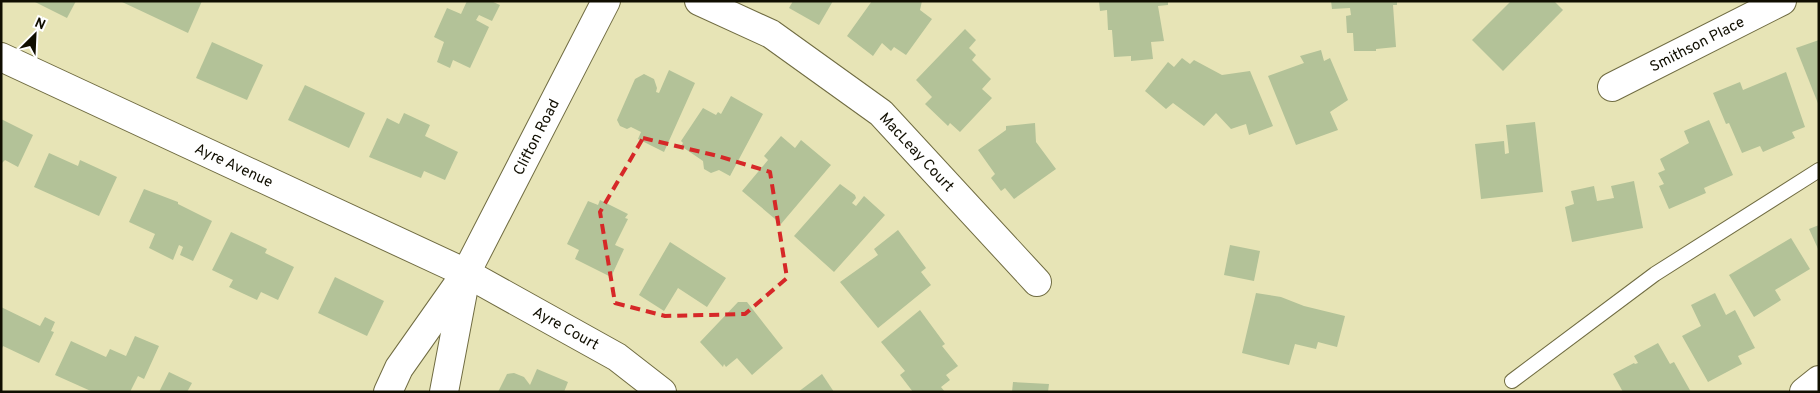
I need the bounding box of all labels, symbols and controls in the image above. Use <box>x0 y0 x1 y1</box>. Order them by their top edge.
north arrow <box>10 10 60 60</box>
street label: Smithson Place <box>1647 13 1748 77</box>
text: N <box>32 15 48 34</box>
street label: Clifton Road <box>510 96 565 179</box>
street label: MacLeay Court <box>874 109 957 197</box>
street label: Ayre Avenue <box>191 140 276 193</box>
street label: Ayre Court <box>529 303 602 355</box>

